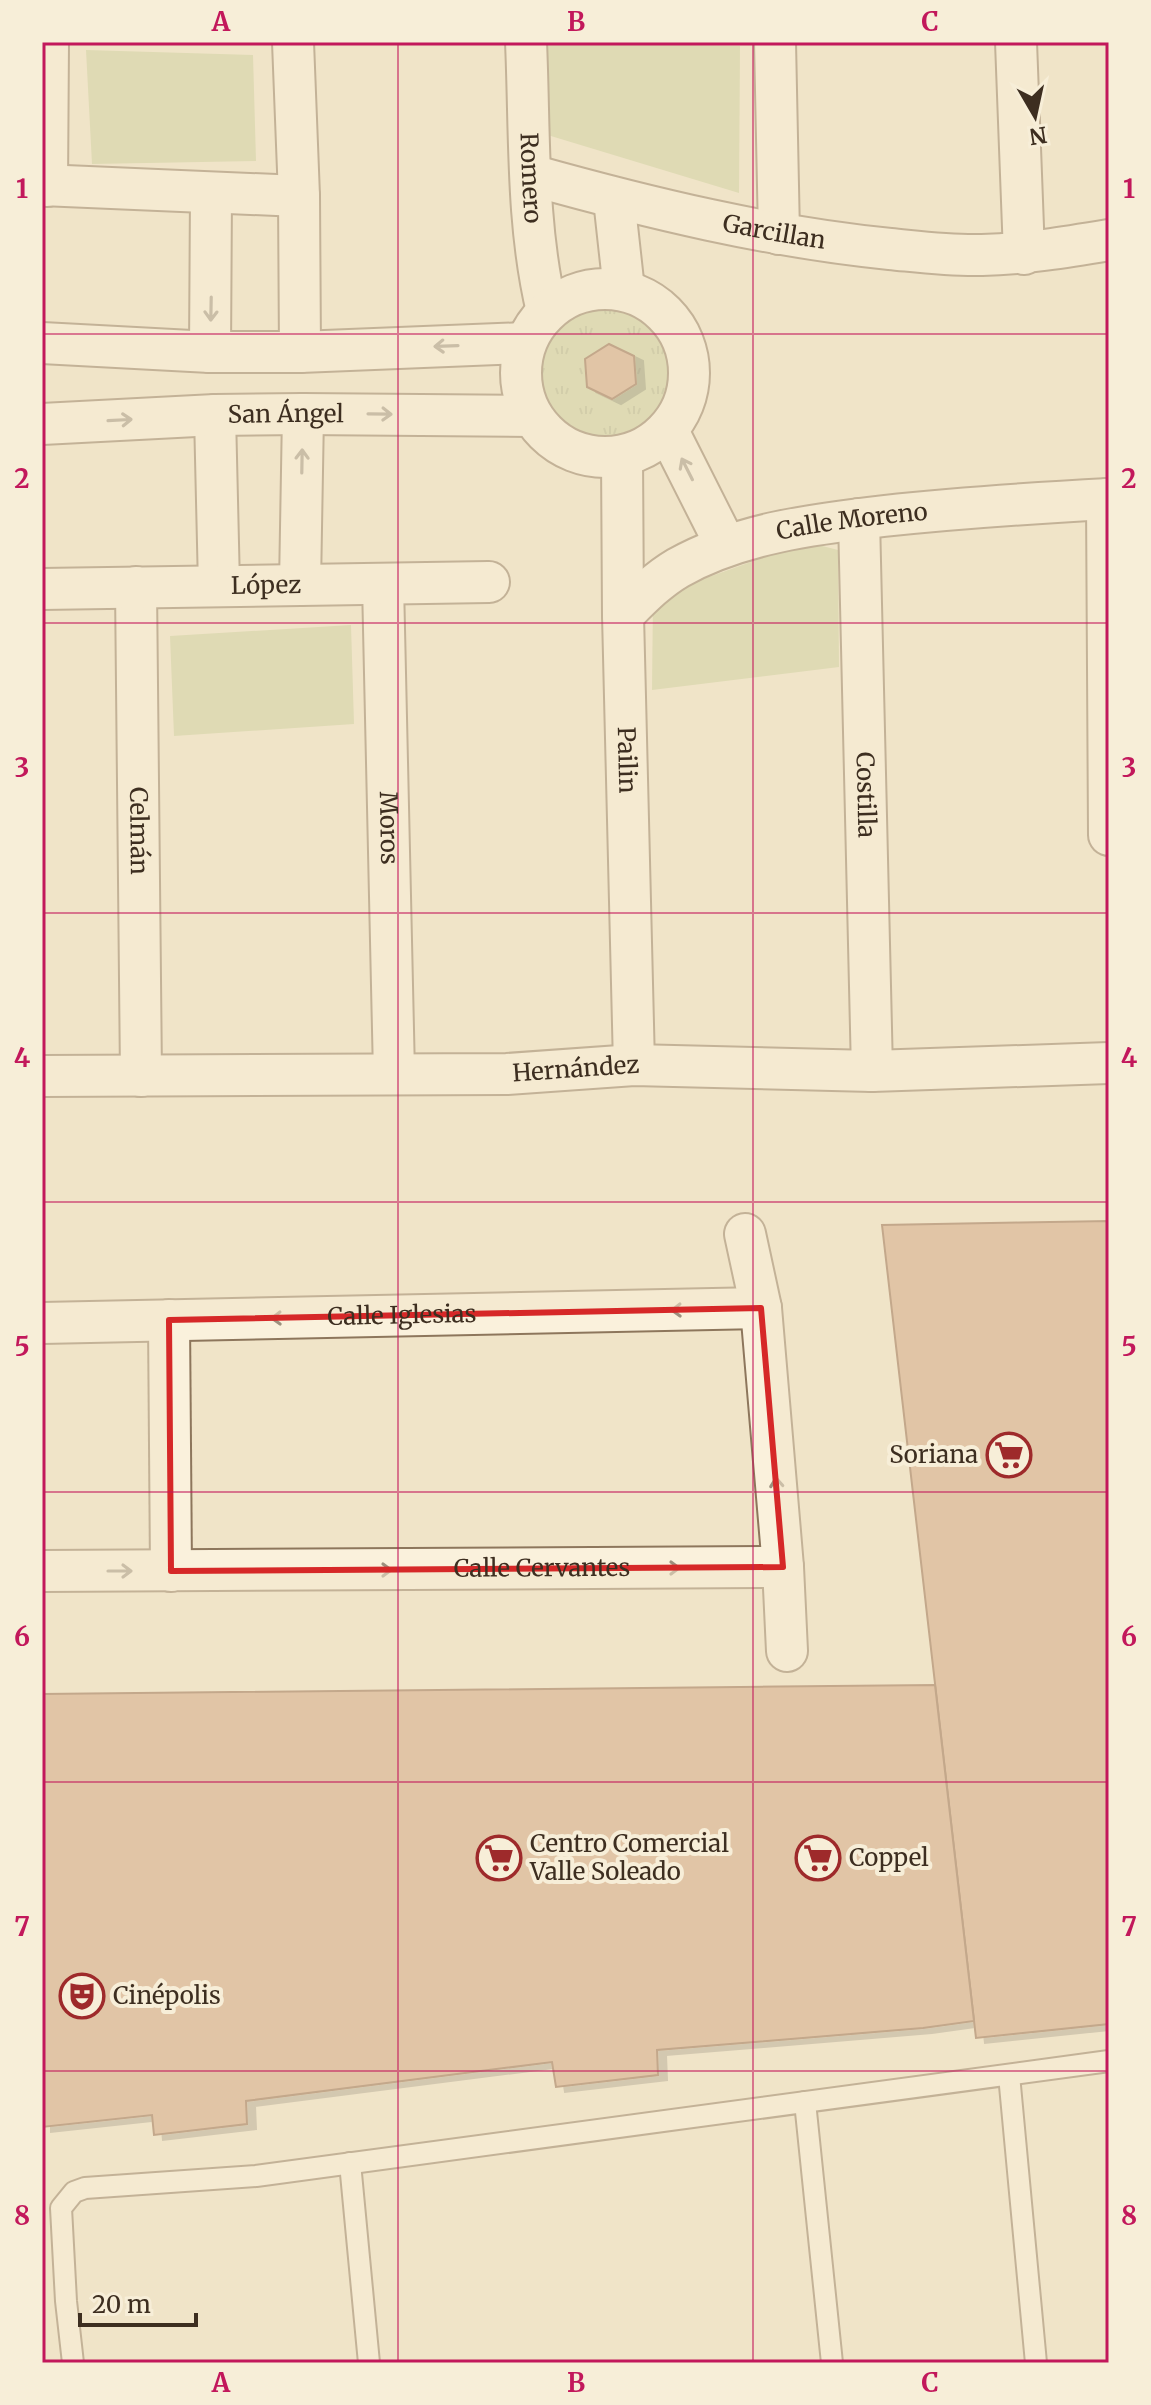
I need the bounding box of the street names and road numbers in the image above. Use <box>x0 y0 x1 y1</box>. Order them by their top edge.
street label: Romero <box>514 132 549 225</box>
street label: Garcillan <box>720 207 828 256</box>
street label: San Ángel <box>228 398 344 430</box>
street label: Calle Moreno <box>774 496 929 547</box>
street label: López <box>231 569 301 601</box>
street label: Pailin <box>611 726 643 794</box>
street label: Costilla <box>849 751 883 839</box>
street label: Celmán <box>123 787 155 875</box>
street label: Moros <box>373 791 405 865</box>
street label: Hernández <box>511 1049 640 1089</box>
street label: Calle Iglesias <box>327 1298 477 1332</box>
street label: Calle Cervantes <box>454 1552 630 1584</box>

